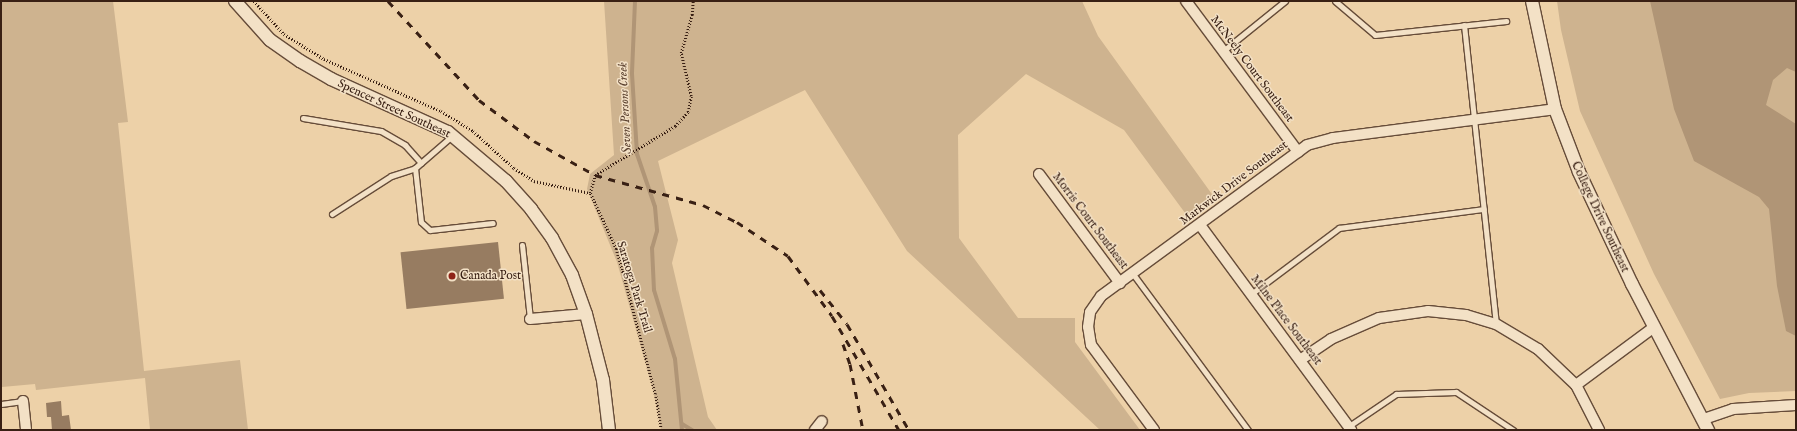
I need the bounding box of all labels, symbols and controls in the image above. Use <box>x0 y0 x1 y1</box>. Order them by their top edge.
street label: McNeely Court Southeast <box>1207 13 1297 125</box>
water label: Seven Persons Creek <box>616 62 636 154</box>
street label: Spencer Street Southeast <box>335 76 453 142</box>
street label: Markwick Drive Southeast <box>1177 138 1291 228</box>
street label: College Drive Southeast <box>1568 159 1632 275</box>
street label: Morris Court Southeast <box>1049 170 1131 272</box>
street label: Saratoga Park Trail <box>613 239 655 335</box>
place label: Canada Post <box>460 269 521 283</box>
marker: Canada Post <box>447 271 457 281</box>
street label: Milne Place Southeast <box>1247 272 1325 368</box>

